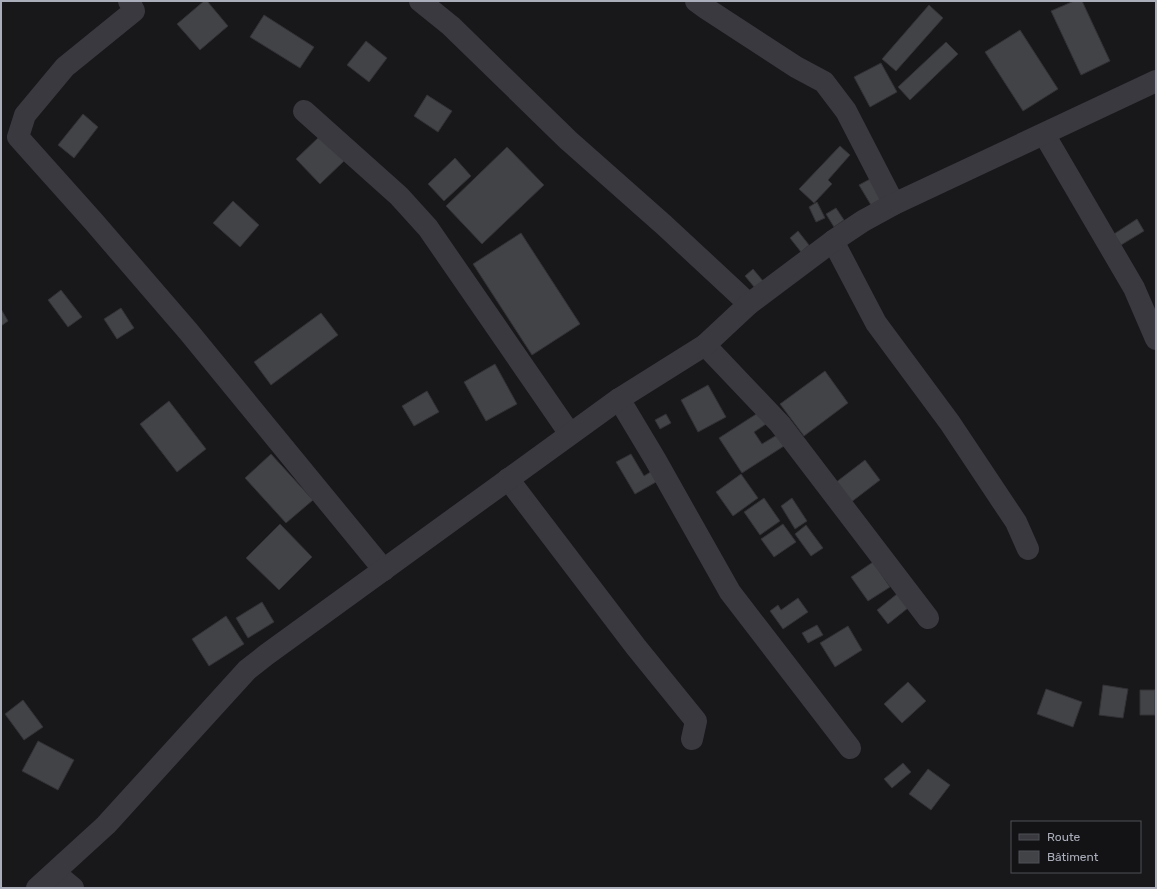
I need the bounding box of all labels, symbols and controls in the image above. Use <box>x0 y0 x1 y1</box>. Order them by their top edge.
legend <box>1011 821 1141 873</box>
text: Route <box>1047 830 1081 844</box>
text: Bâtiment <box>1047 850 1099 864</box>

